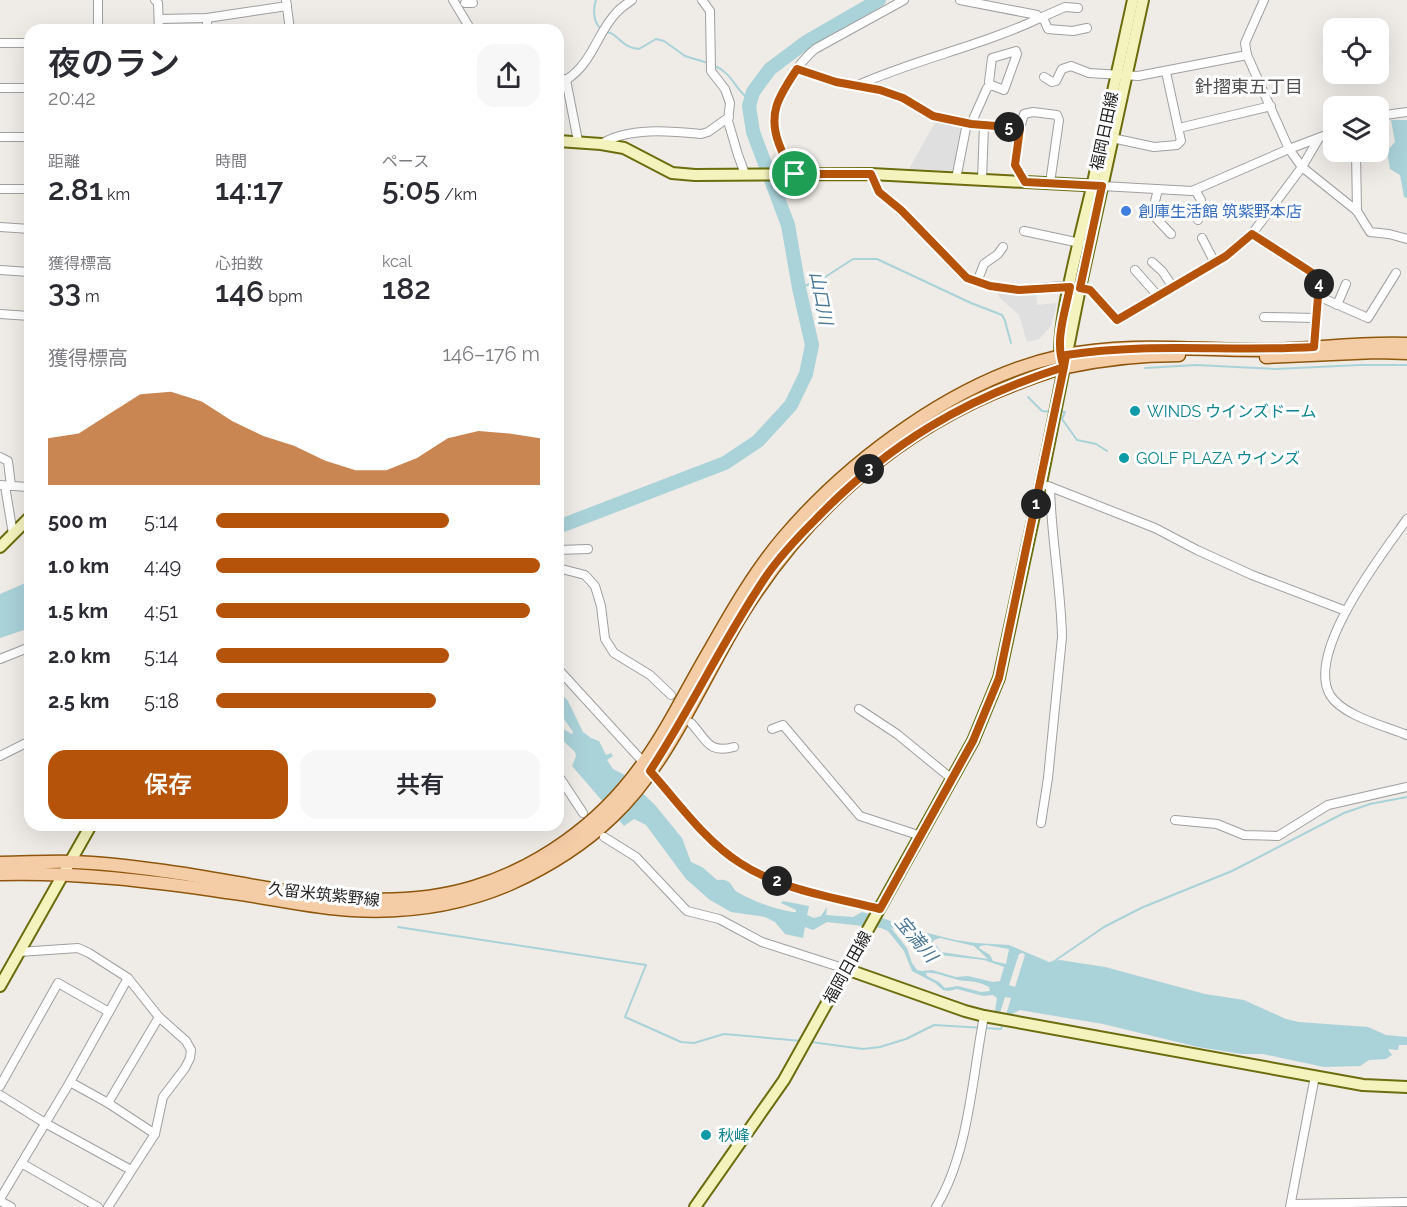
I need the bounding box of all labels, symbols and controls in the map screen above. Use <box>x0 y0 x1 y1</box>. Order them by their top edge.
map controls <box>1323 18 1389 162</box>
button: locate <box>1323 18 1389 84</box>
text: 夜のラン <box>48 44 180 83</box>
button: share <box>477 44 540 107</box>
district label: 針摺東五丁目 <box>1195 76 1303 97</box>
text: 20:42 <box>48 86 96 110</box>
street label: 福岡日田線 <box>1087 90 1122 172</box>
button: layers <box>1323 96 1389 162</box>
pin: 5 <box>994 112 1024 142</box>
text: 5 <box>1005 117 1013 136</box>
pin <box>769 148 820 199</box>
text: 距離 <box>48 152 80 171</box>
text: 時間 <box>215 152 247 171</box>
text: ペース <box>382 152 429 171</box>
icon: arrive <box>778 157 811 190</box>
text: 2.81 <box>48 172 103 207</box>
text: 14:17 <box>215 172 283 207</box>
text: 5:05 <box>382 172 440 207</box>
text: km <box>103 185 130 204</box>
text: /km <box>440 185 477 204</box>
place label: 創庫生活館 筑紫野本店 <box>1138 202 1302 221</box>
marker: 創庫生活館 筑紫野本店 <box>1119 204 1133 218</box>
text: kcal <box>382 252 412 271</box>
text: 獲得標高 <box>48 254 112 273</box>
text: 心拍数 <box>215 254 263 273</box>
water label: 山口川 <box>806 269 837 328</box>
pin: 4 <box>1304 269 1334 299</box>
text: 182 <box>382 271 431 306</box>
text: 33 <box>48 274 81 309</box>
text: 146 <box>215 274 264 309</box>
text: 4 <box>1314 274 1324 293</box>
text: m <box>81 287 100 306</box>
text: bpm <box>264 287 303 306</box>
text: 146–176 m <box>442 342 540 366</box>
text: 獲得標高 <box>48 346 128 370</box>
place label: WINDS ウインズドーム <box>1147 402 1317 421</box>
marker: WINDS ウインズドーム <box>1128 404 1142 418</box>
place label: GOLF PLAZA ウインズ <box>1136 449 1300 468</box>
marker: GOLF PLAZA ウインズ <box>1117 451 1131 465</box>
pin: 3 <box>854 454 884 484</box>
text: 3 <box>865 459 873 478</box>
pin: 1 <box>1021 489 1051 519</box>
text: 1 <box>1032 494 1040 513</box>
text: 500 m <box>48 509 107 533</box>
text: 5:14 <box>144 509 178 533</box>
text: 1.0 km <box>48 554 109 578</box>
text: 4:49 <box>144 554 181 578</box>
text: 1.5 km <box>48 599 108 623</box>
text: 4:51 <box>144 599 178 623</box>
text: 2.0 km <box>48 644 111 668</box>
text: 5:14 <box>144 644 178 668</box>
text: 2.5 km <box>48 689 109 713</box>
text: 5:18 <box>144 689 179 713</box>
button: 保存 <box>48 750 288 819</box>
button: 共有 <box>300 750 540 819</box>
pin: 2 <box>762 866 792 896</box>
text: 2 <box>772 871 782 890</box>
street label: 久留米筑紫野線 <box>267 879 381 910</box>
water label: 宝満川 <box>891 911 943 968</box>
street label: 福岡日田線 <box>820 928 875 1007</box>
place label: 秋峰 <box>718 1126 750 1145</box>
marker: 秋峰 <box>699 1128 713 1142</box>

